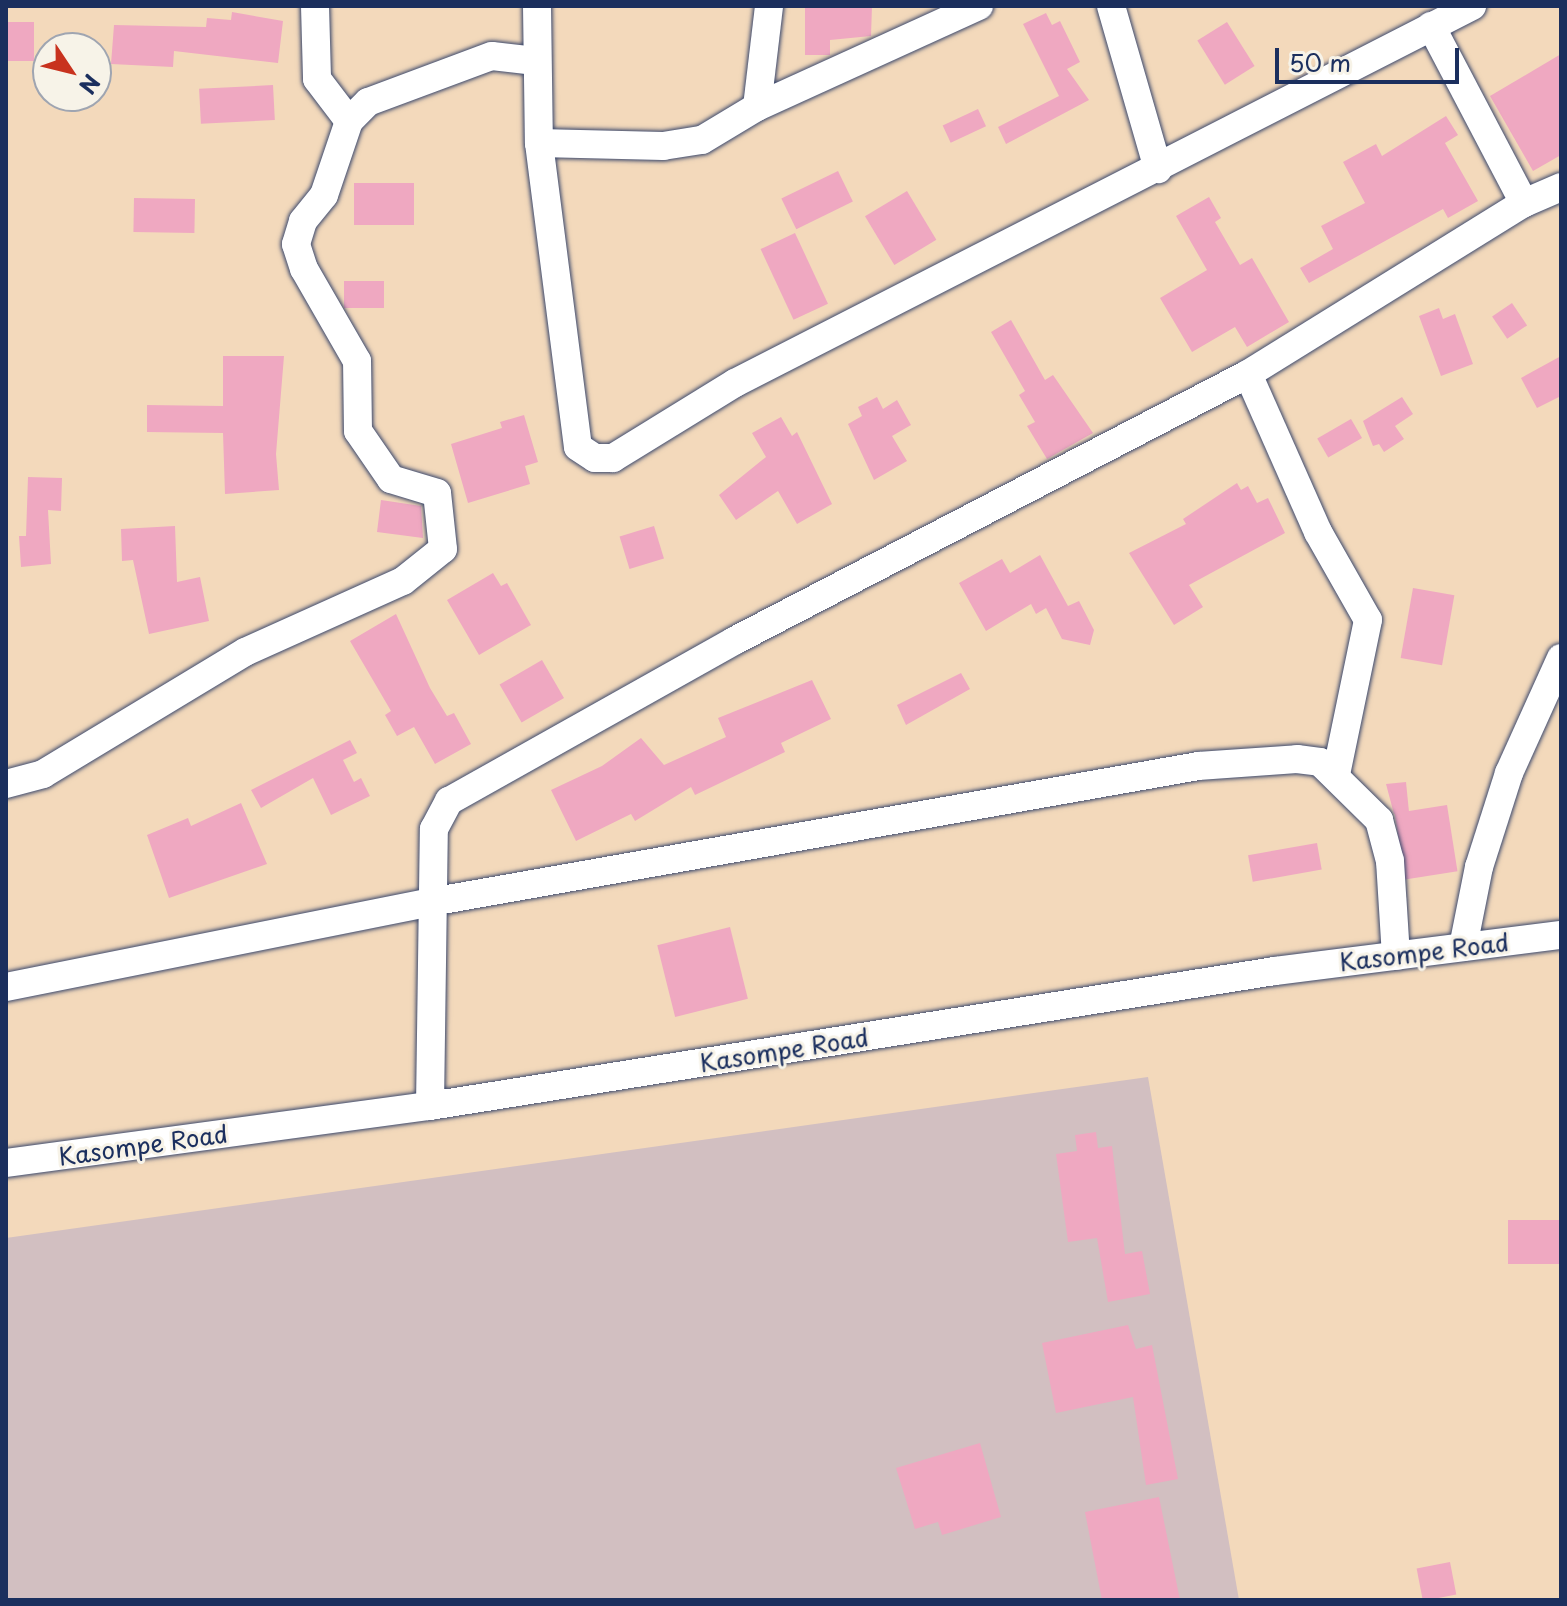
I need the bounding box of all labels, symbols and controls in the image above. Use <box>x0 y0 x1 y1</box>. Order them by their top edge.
north arrow <box>32 32 112 112</box>
scale bar <box>1279 32 1463 82</box>
text: 50 m <box>1289 44 1351 80</box>
text: N <box>72 68 109 102</box>
street label: Kasompe Road <box>1337 927 1511 977</box>
street label: Kasompe Road <box>697 1022 871 1078</box>
street label: Kasompe Road <box>56 1119 230 1171</box>

